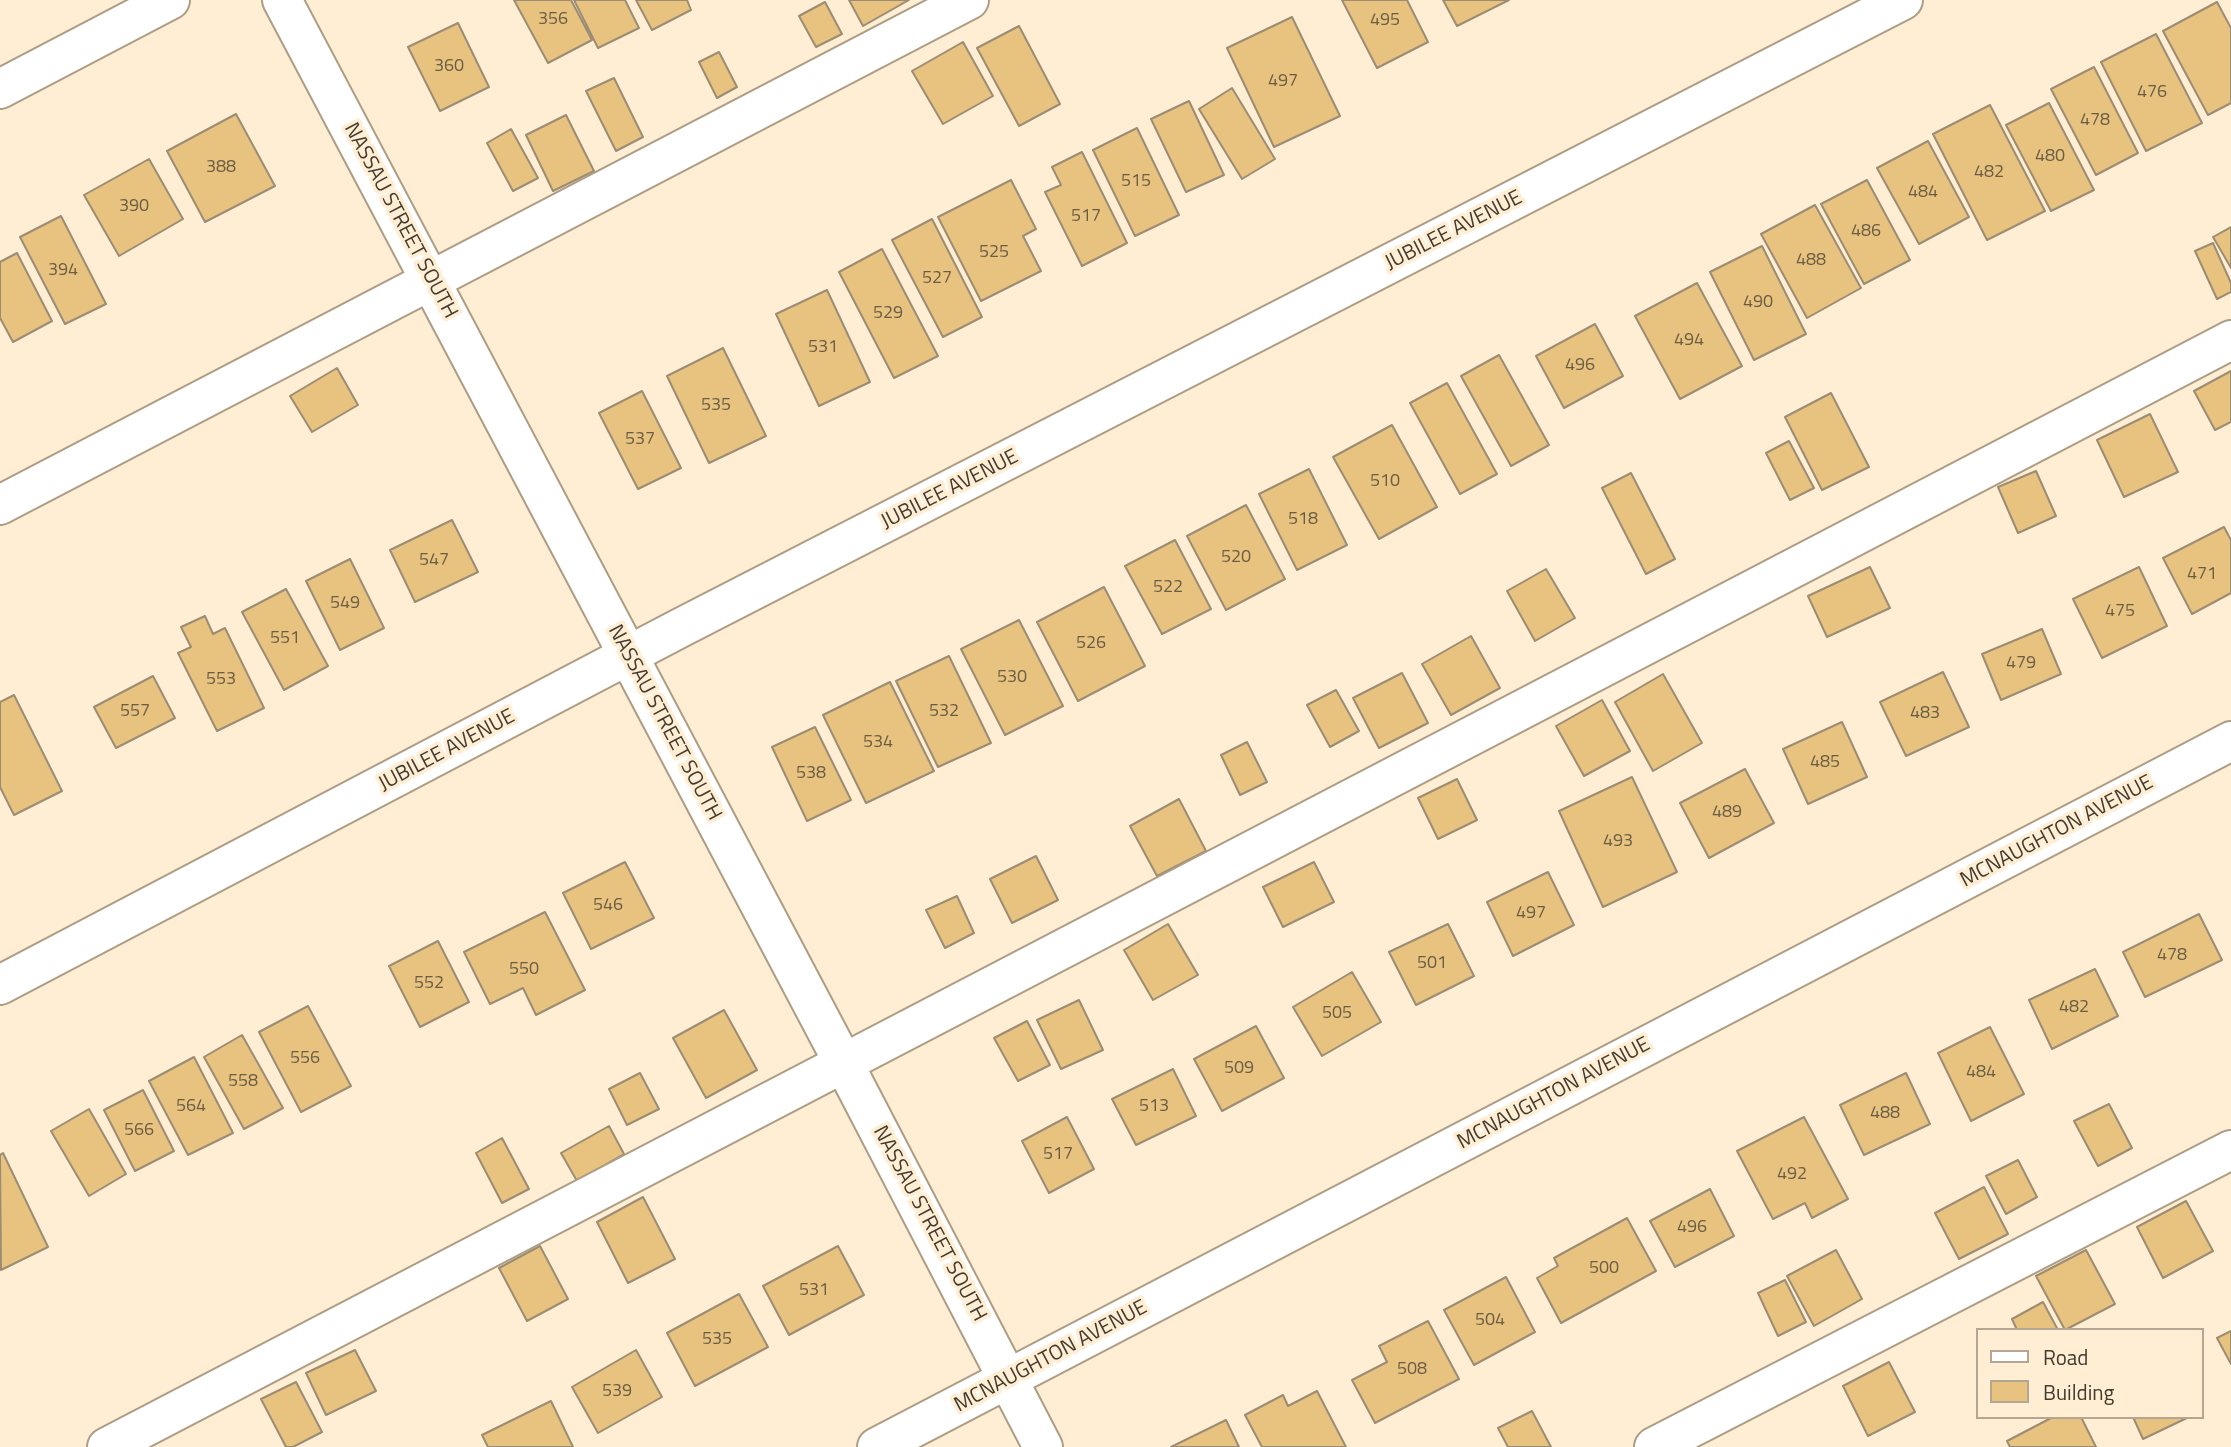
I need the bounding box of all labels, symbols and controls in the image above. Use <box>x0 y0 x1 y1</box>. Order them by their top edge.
house number: 356 <box>538 9 568 31</box>
house number: 495 <box>1370 10 1400 32</box>
house number: 360 <box>434 56 464 78</box>
house number: 497 <box>1268 71 1298 93</box>
house number: 476 <box>2137 82 2167 104</box>
house number: 478 <box>2080 110 2110 132</box>
street label: NASSAU STREET SOUTH <box>338 119 462 323</box>
house number: 480 <box>2035 146 2065 168</box>
house number: 388 <box>206 157 236 179</box>
house number: 482 <box>1974 162 2004 184</box>
house number: 515 <box>1121 171 1151 193</box>
house number: 484 <box>1908 182 1938 204</box>
street label: JUBILEE AVENUE <box>1381 186 1527 276</box>
house number: 390 <box>119 196 149 218</box>
house number: 517 <box>1071 206 1101 228</box>
house number: 486 <box>1851 221 1881 243</box>
house number: 525 <box>979 242 1009 264</box>
house number: 488 <box>1796 250 1826 272</box>
house number: 394 <box>48 260 78 282</box>
house number: 527 <box>922 268 952 290</box>
house number: 490 <box>1743 292 1773 314</box>
house number: 529 <box>873 303 903 325</box>
house number: 494 <box>1674 330 1704 352</box>
house number: 531 <box>808 337 838 359</box>
house number: 496 <box>1565 355 1595 377</box>
house number: 535 <box>701 395 731 417</box>
house number: 537 <box>625 429 655 451</box>
street label: JUBILEE AVENUE <box>877 445 1023 535</box>
house number: 510 <box>1370 471 1400 493</box>
house number: 518 <box>1288 509 1318 531</box>
house number: 520 <box>1221 547 1251 569</box>
house number: 547 <box>419 550 449 572</box>
house number: 471 <box>2187 564 2217 586</box>
house number: 522 <box>1153 577 1183 599</box>
house number: 549 <box>330 593 360 615</box>
house number: 475 <box>2105 601 2135 623</box>
street label: NASSAU STREET SOUTH <box>602 621 726 825</box>
house number: 551 <box>270 628 300 650</box>
house number: 526 <box>1076 633 1106 655</box>
house number: 479 <box>2006 653 2036 675</box>
house number: 530 <box>997 667 1027 689</box>
house number: 553 <box>206 669 236 691</box>
house number: 557 <box>120 701 150 723</box>
house number: 532 <box>929 701 959 723</box>
house number: 483 <box>1910 703 1940 725</box>
street label: JUBILEE AVENUE <box>375 705 519 797</box>
house number: 534 <box>863 732 893 754</box>
house number: 485 <box>1810 752 1840 774</box>
house number: 538 <box>796 763 826 785</box>
street label: MCNAUGHTON AVENUE <box>1956 770 2158 894</box>
house number: 489 <box>1712 802 1742 824</box>
house number: 493 <box>1603 831 1633 853</box>
house number: 546 <box>593 895 623 917</box>
house number: 497 <box>1516 903 1546 925</box>
house number: 478 <box>2157 945 2187 967</box>
house number: 501 <box>1417 953 1447 975</box>
house number: 550 <box>509 959 539 981</box>
house number: 552 <box>414 973 444 995</box>
house number: 482 <box>2059 997 2089 1019</box>
house number: 505 <box>1322 1003 1352 1025</box>
street label: MCNAUGHTON AVENUE <box>1453 1032 1655 1156</box>
house number: 556 <box>290 1048 320 1070</box>
house number: 509 <box>1224 1058 1254 1080</box>
house number: 484 <box>1966 1062 1996 1084</box>
house number: 558 <box>228 1071 258 1093</box>
house number: 564 <box>176 1096 206 1118</box>
house number: 513 <box>1139 1096 1169 1118</box>
house number: 488 <box>1870 1103 1900 1125</box>
house number: 566 <box>124 1120 154 1142</box>
street label: NASSAU STREET SOUTH <box>867 1122 991 1326</box>
house number: 517 <box>1043 1144 1073 1166</box>
house number: 492 <box>1777 1164 1807 1186</box>
house number: 496 <box>1677 1217 1707 1239</box>
house number: 500 <box>1589 1258 1619 1280</box>
house number: 531 <box>799 1280 829 1302</box>
street label: MCNAUGHTON AVENUE <box>950 1295 1152 1419</box>
house number: 504 <box>1475 1310 1505 1332</box>
legend <box>1976 1328 2203 1419</box>
house number: 535 <box>702 1329 732 1351</box>
text: Road <box>2043 1341 2088 1373</box>
house number: 508 <box>1397 1359 1427 1381</box>
text: Building <box>2043 1376 2114 1408</box>
house number: 539 <box>602 1381 632 1403</box>

